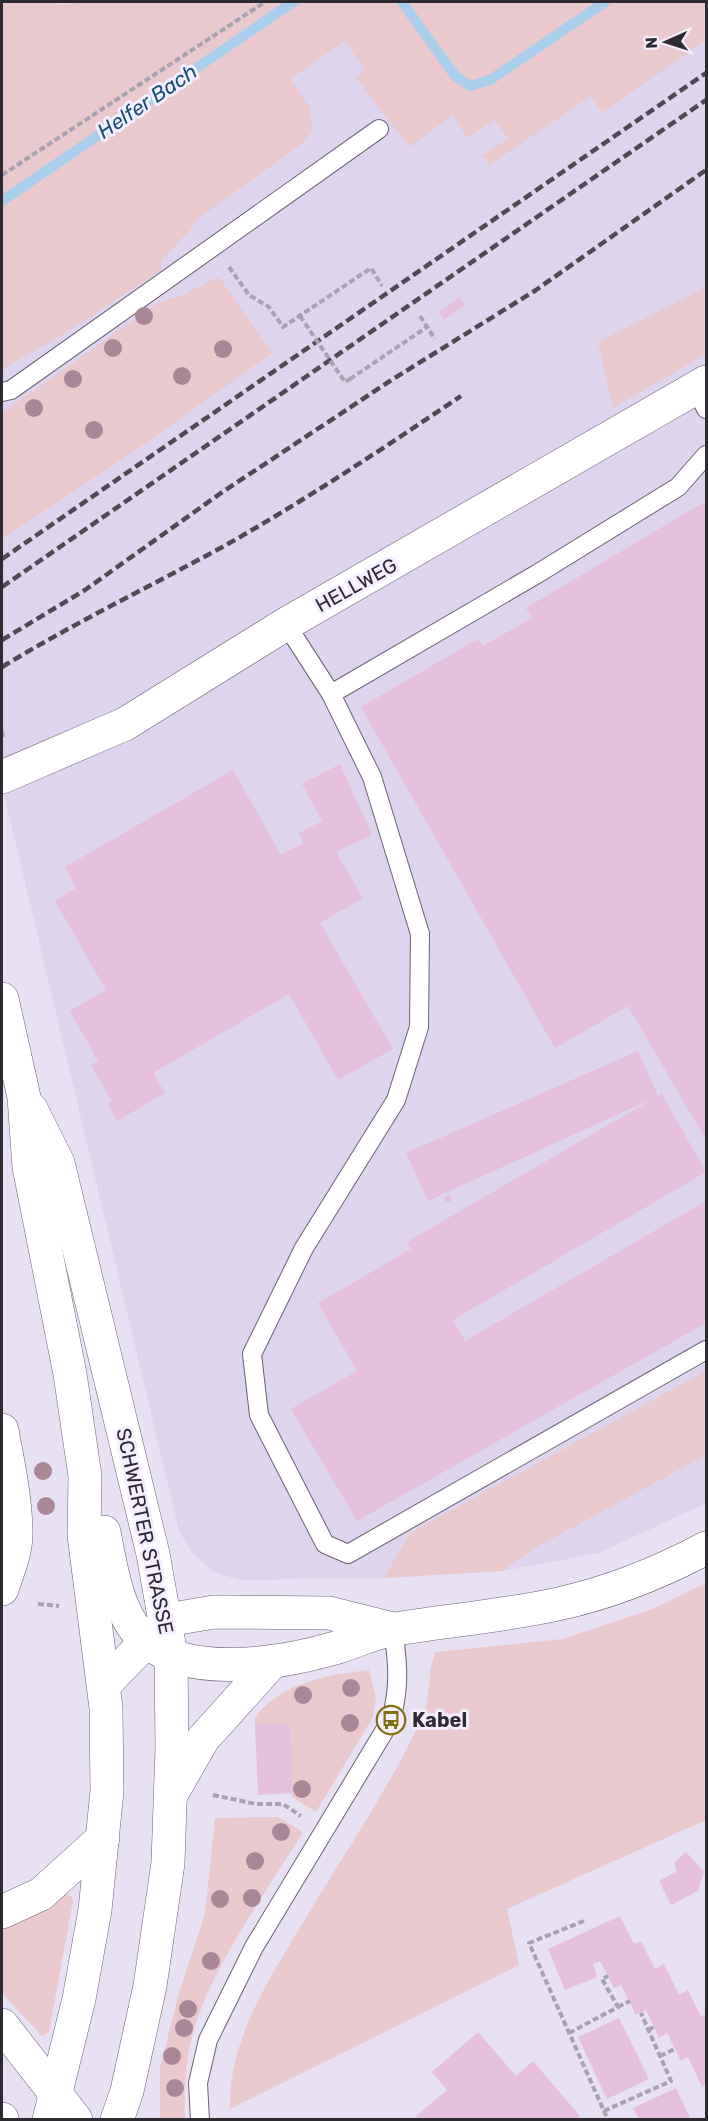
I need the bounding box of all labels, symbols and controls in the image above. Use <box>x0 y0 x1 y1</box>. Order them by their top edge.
north arrow <box>636 12 696 72</box>
text: N <box>642 37 661 49</box>
water label: Helfer Bach <box>92 58 202 144</box>
street label: HELLWEG <box>311 553 401 617</box>
street label: SCHWERTER STRASSE <box>111 1426 179 1636</box>
bus stop icon: Kabel <box>375 1704 407 1736</box>
place label: Kabel <box>412 1708 467 1732</box>

